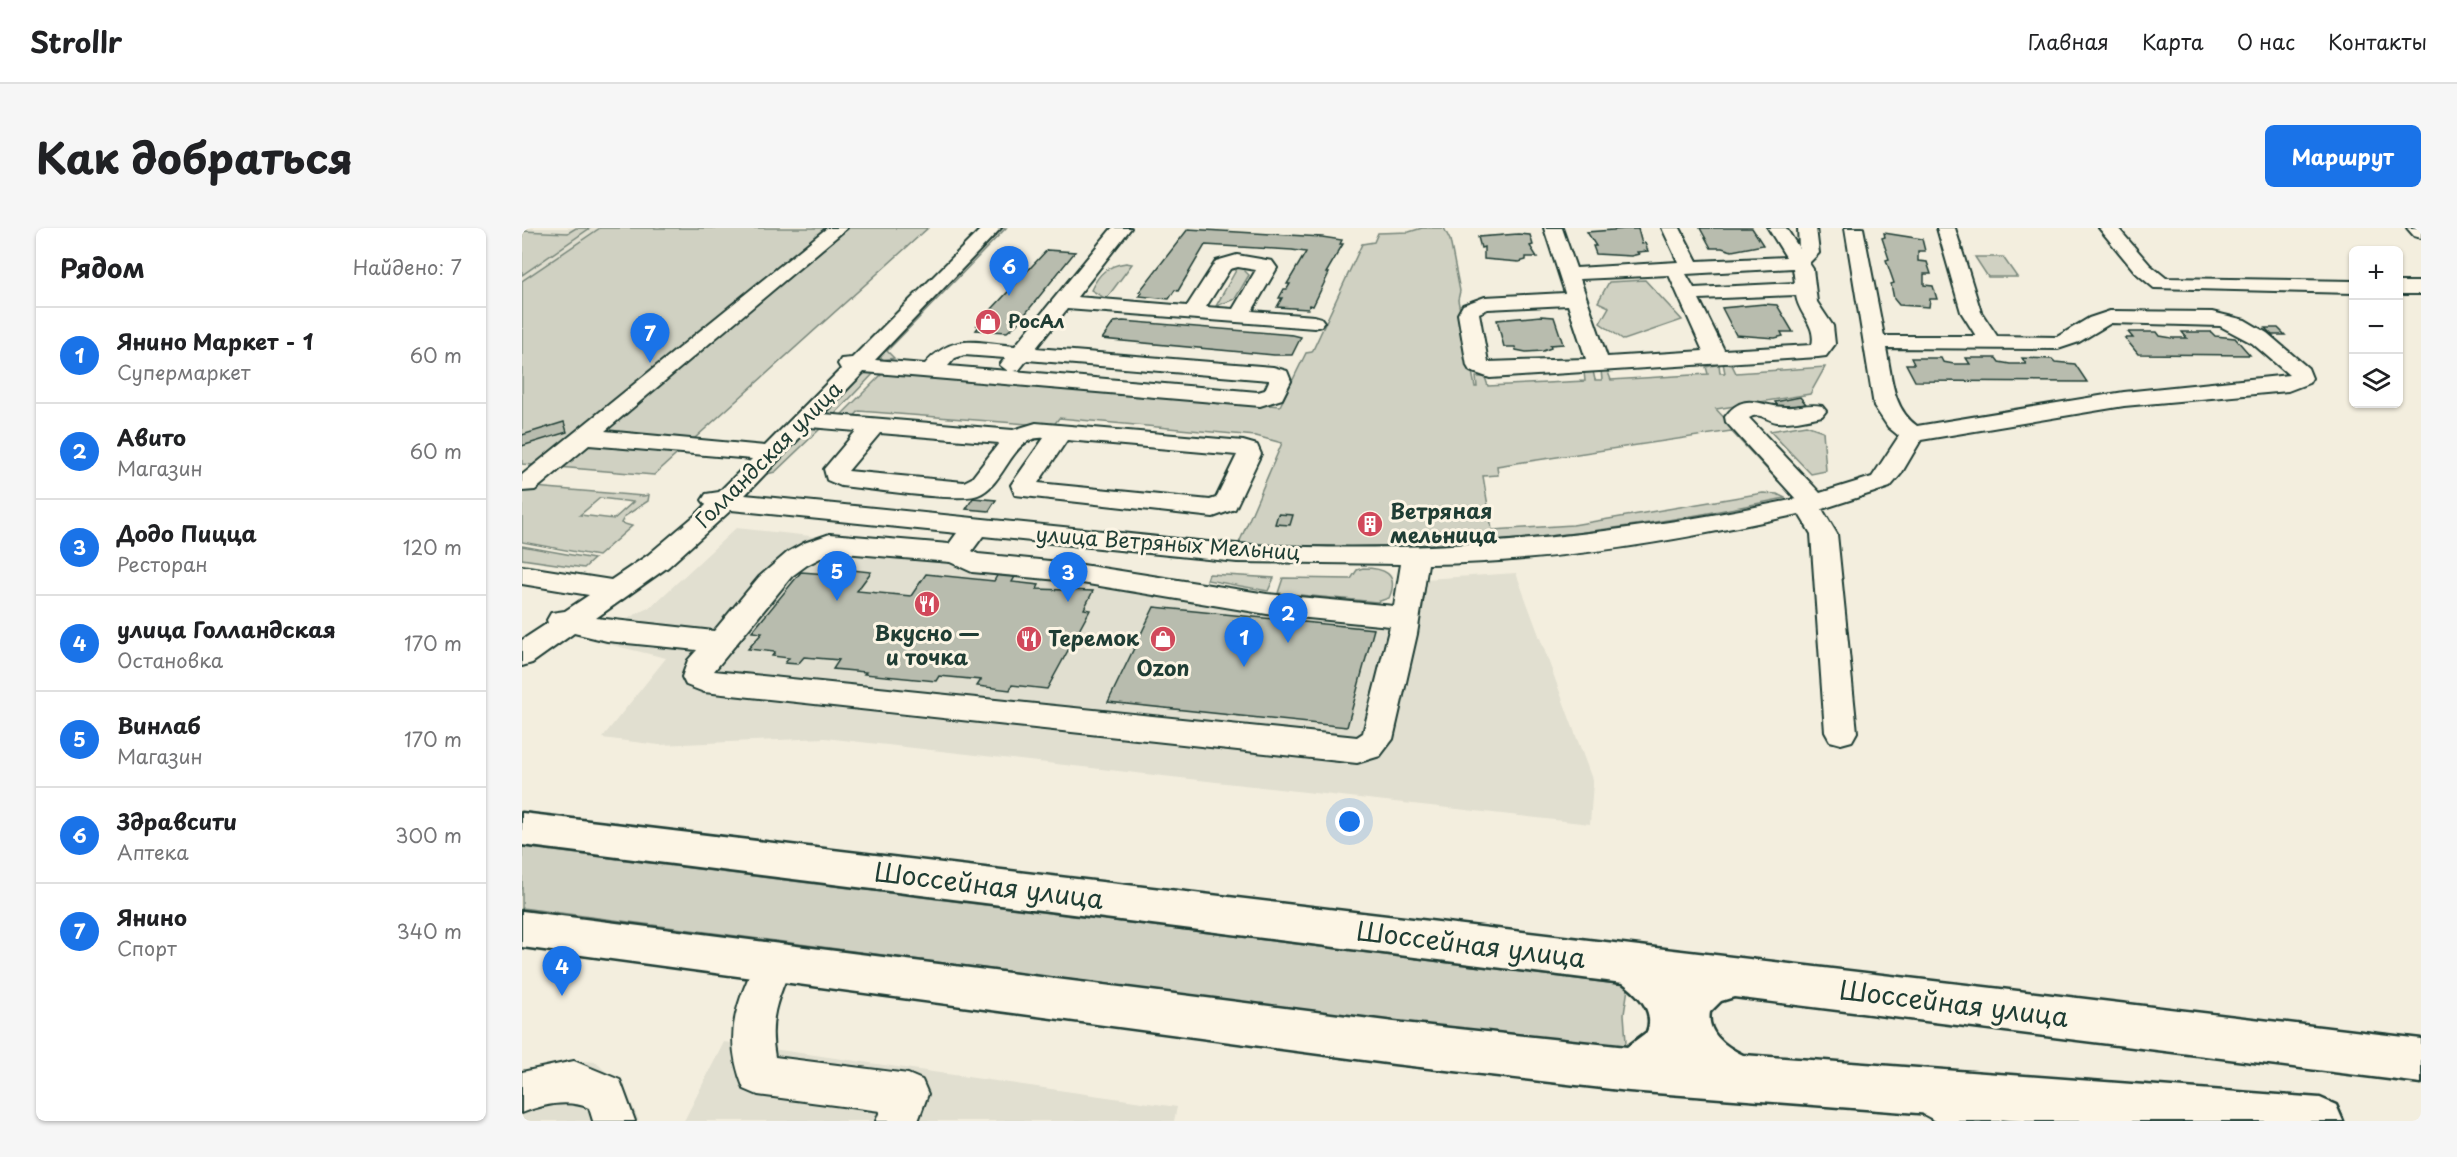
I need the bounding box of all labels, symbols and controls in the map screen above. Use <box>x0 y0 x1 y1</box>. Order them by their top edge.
text: Strollr <box>30 20 122 63</box>
text: Главная <box>2028 25 2109 57</box>
text: Карта <box>2142 25 2204 57</box>
text: О нас <box>2237 25 2295 57</box>
text: Контакты <box>2328 25 2427 57</box>
text: Как добраться <box>36 125 353 188</box>
button: Маршрут <box>2265 125 2421 187</box>
map controls <box>2349 246 2403 408</box>
button: + <box>2349 246 2403 300</box>
pin: 6 <box>990 247 1028 296</box>
text: Рядом <box>60 248 145 287</box>
text: Найдено: 7 <box>353 252 462 282</box>
button: − <box>2349 300 2403 354</box>
shop icon: РосАл <box>973 307 1003 337</box>
place label: РосАл <box>1008 307 1064 334</box>
pin: 7 <box>630 314 670 363</box>
text: Янино Маркет - 1 <box>117 324 313 357</box>
text: 1 <box>75 340 84 370</box>
text: 60 m <box>410 340 462 370</box>
button: layers <box>2349 354 2403 408</box>
text: Супермаркет <box>117 357 250 387</box>
street label: Голландская улица <box>687 372 849 534</box>
text: Авито <box>117 420 186 453</box>
text: 2 <box>72 436 87 466</box>
text: 60 m <box>410 436 462 466</box>
text: Магазин <box>117 453 203 483</box>
place label: Ветряная мельница <box>1390 494 1498 550</box>
building icon: Ветряная мельница <box>1355 509 1385 539</box>
text: Додо Пицца <box>117 516 257 549</box>
street label: улица Ветряных Мельниц <box>1035 517 1302 567</box>
text: 3 <box>73 532 86 562</box>
text: 120 m <box>403 532 462 562</box>
text: Ресторан <box>117 549 208 579</box>
pin: 5 <box>818 552 856 601</box>
pin: 3 <box>1048 552 1088 602</box>
restaurant icon: Вкусно — и точка <box>912 589 942 619</box>
pin: 2 <box>1268 594 1308 643</box>
text: улица Голландская <box>117 612 336 645</box>
place label: Вкусно — и точка <box>874 616 980 672</box>
pin: 1 <box>1224 618 1264 667</box>
place label: Теремок <box>1048 621 1140 653</box>
restaurant icon: Теремок <box>1014 624 1044 654</box>
shop icon: Ozon <box>1148 624 1178 654</box>
text: 4 <box>73 628 86 658</box>
text: 170 m <box>404 628 462 658</box>
text: Остановка <box>117 645 223 675</box>
place label: Ozon <box>1137 651 1189 683</box>
text: Винлаб <box>117 708 201 741</box>
text: 5 <box>73 724 86 754</box>
text: 170 m <box>404 724 462 754</box>
text: Магазин <box>117 741 203 771</box>
text: Здравсити <box>117 804 237 837</box>
your location <box>1335 807 1364 836</box>
text: 6 <box>72 820 87 850</box>
text: 300 m <box>395 820 462 850</box>
text: Аптека <box>117 837 189 867</box>
street label: Шоссейная улица <box>872 851 1107 918</box>
text: Янино <box>117 900 187 933</box>
street label: Шоссейная улица <box>1354 910 1589 977</box>
text: 7 <box>74 916 85 946</box>
text: 340 m <box>397 916 462 946</box>
text: Спорт <box>117 933 177 963</box>
pin: 4 <box>542 946 582 996</box>
street label: Шоссейная улица <box>1837 969 2072 1036</box>

